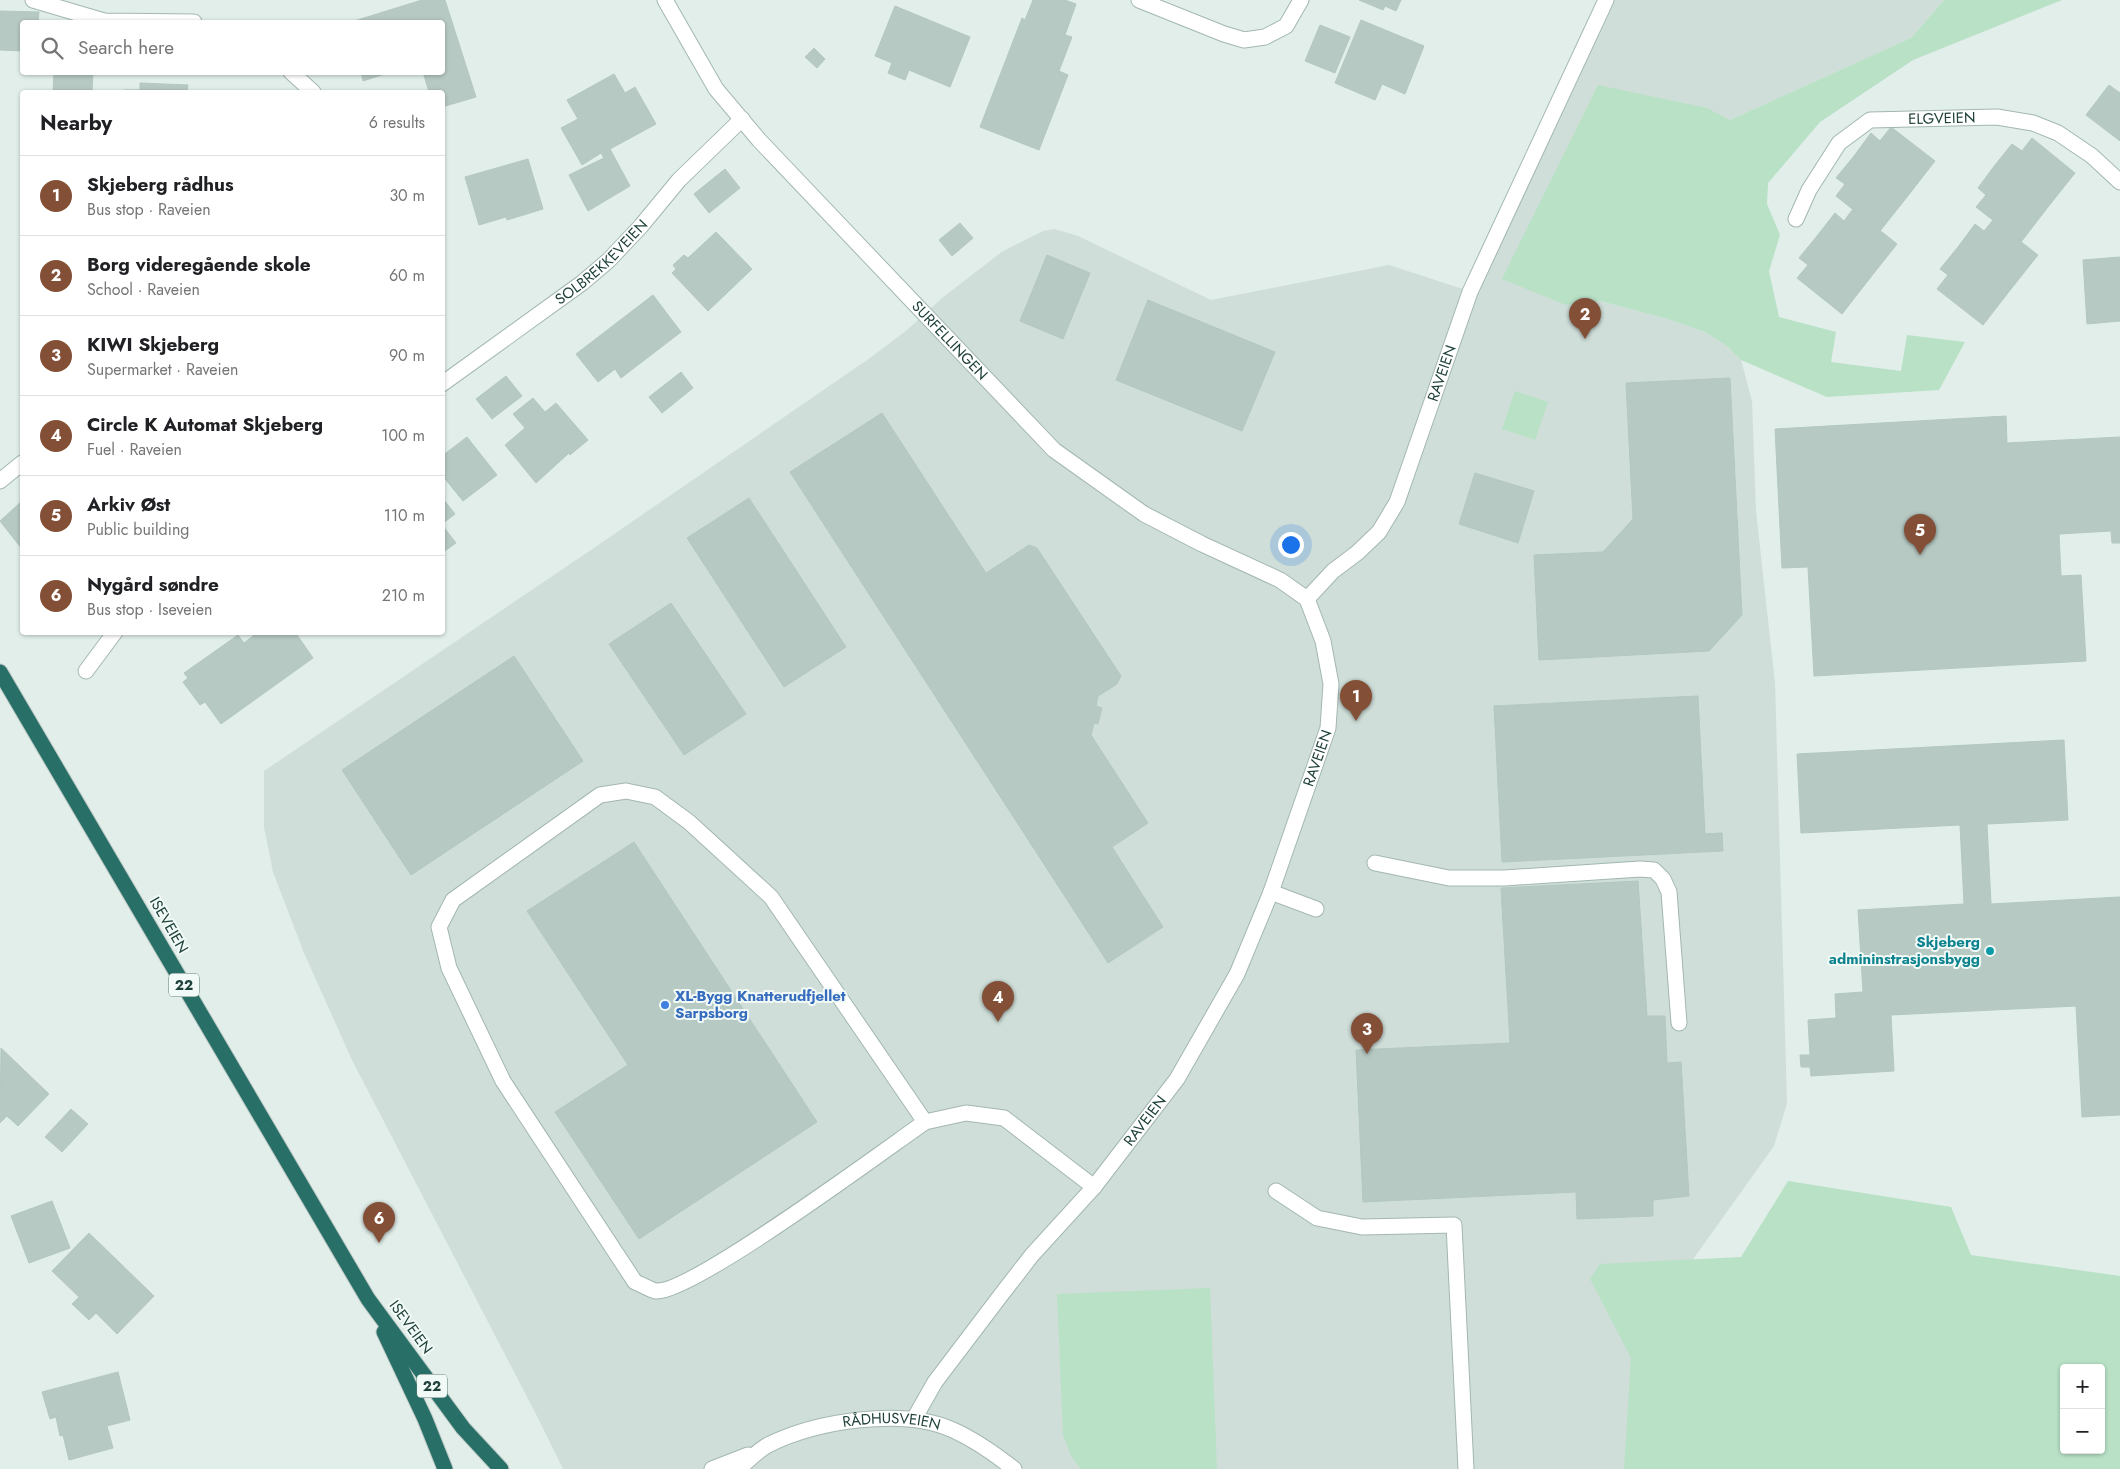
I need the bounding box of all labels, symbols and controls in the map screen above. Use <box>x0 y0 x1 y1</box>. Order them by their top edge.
search box <box>20 20 445 75</box>
icon: search <box>38 34 66 62</box>
text: Search here <box>78 34 174 61</box>
street label: ELGVEIEN <box>1908 107 1976 130</box>
text: Nearby <box>40 108 112 138</box>
text: 6 results <box>369 111 425 134</box>
text: Skjeberg rådhus <box>87 171 234 198</box>
text: 1 <box>52 184 60 207</box>
text: 30 m <box>389 184 425 207</box>
text: Bus stop · Raveien <box>87 198 211 221</box>
street label: SOLBREKKEVEIEN <box>550 214 653 310</box>
text: Borg videregående skole <box>87 251 311 278</box>
text: 2 <box>51 264 61 287</box>
text: 60 m <box>389 264 425 287</box>
text: School · Raveien <box>87 278 200 301</box>
street label: SURFELLINGEN <box>907 296 993 385</box>
pin: 2 <box>1569 298 1601 339</box>
text: KIWI Skjeberg <box>87 331 219 358</box>
street label: RAVEIEN <box>1422 342 1462 404</box>
text: 3 <box>51 344 61 367</box>
text: 90 m <box>389 344 425 367</box>
text: Supermarket · Raveien <box>87 358 238 381</box>
text: Circle K Automat Skjeberg <box>87 411 323 438</box>
text: 4 <box>50 424 62 447</box>
text: 100 m <box>381 424 425 447</box>
text: Fuel · Raveien <box>87 438 182 461</box>
text: Arkiv Øst <box>87 491 170 518</box>
text: 5 <box>51 504 61 527</box>
text: 110 m <box>384 504 425 527</box>
pin: 5 <box>1904 514 1936 555</box>
text: Public building <box>87 518 189 541</box>
your location <box>1278 532 1304 558</box>
text: Nygård søndre <box>87 571 219 598</box>
text: 6 <box>51 584 61 607</box>
text: 210 m <box>382 584 425 607</box>
text: Bus stop · Iseveien <box>87 598 212 621</box>
pin: 1 <box>1340 680 1372 721</box>
street label: RAVEIEN <box>1298 727 1338 789</box>
street label: ISEVEIEN <box>144 893 194 957</box>
place label: Skjeberg admininstrasjonsbygg <box>1829 931 1980 970</box>
marker: Skjeberg admininstrasjonsbygg <box>1984 945 1996 957</box>
road number: 22 <box>169 974 199 996</box>
pin: 4 <box>982 981 1014 1022</box>
place label: XL-Bygg Knatterudfjellet Sarpsborg <box>675 985 846 1024</box>
marker: XL-Bygg Knatterudfjellet Sarpsborg <box>659 999 671 1011</box>
pin: 3 <box>1351 1013 1383 1054</box>
street label: RAVEIEN <box>1118 1091 1172 1151</box>
pin: 6 <box>363 1202 395 1243</box>
street label: ISEVEIEN <box>384 1296 438 1358</box>
map controls <box>2060 1364 2105 1454</box>
button: + <box>2060 1364 2105 1409</box>
road number: 22 <box>417 1374 447 1398</box>
street label: RÅDHUSVEIEN <box>841 1407 943 1436</box>
button: − <box>2060 1409 2105 1454</box>

